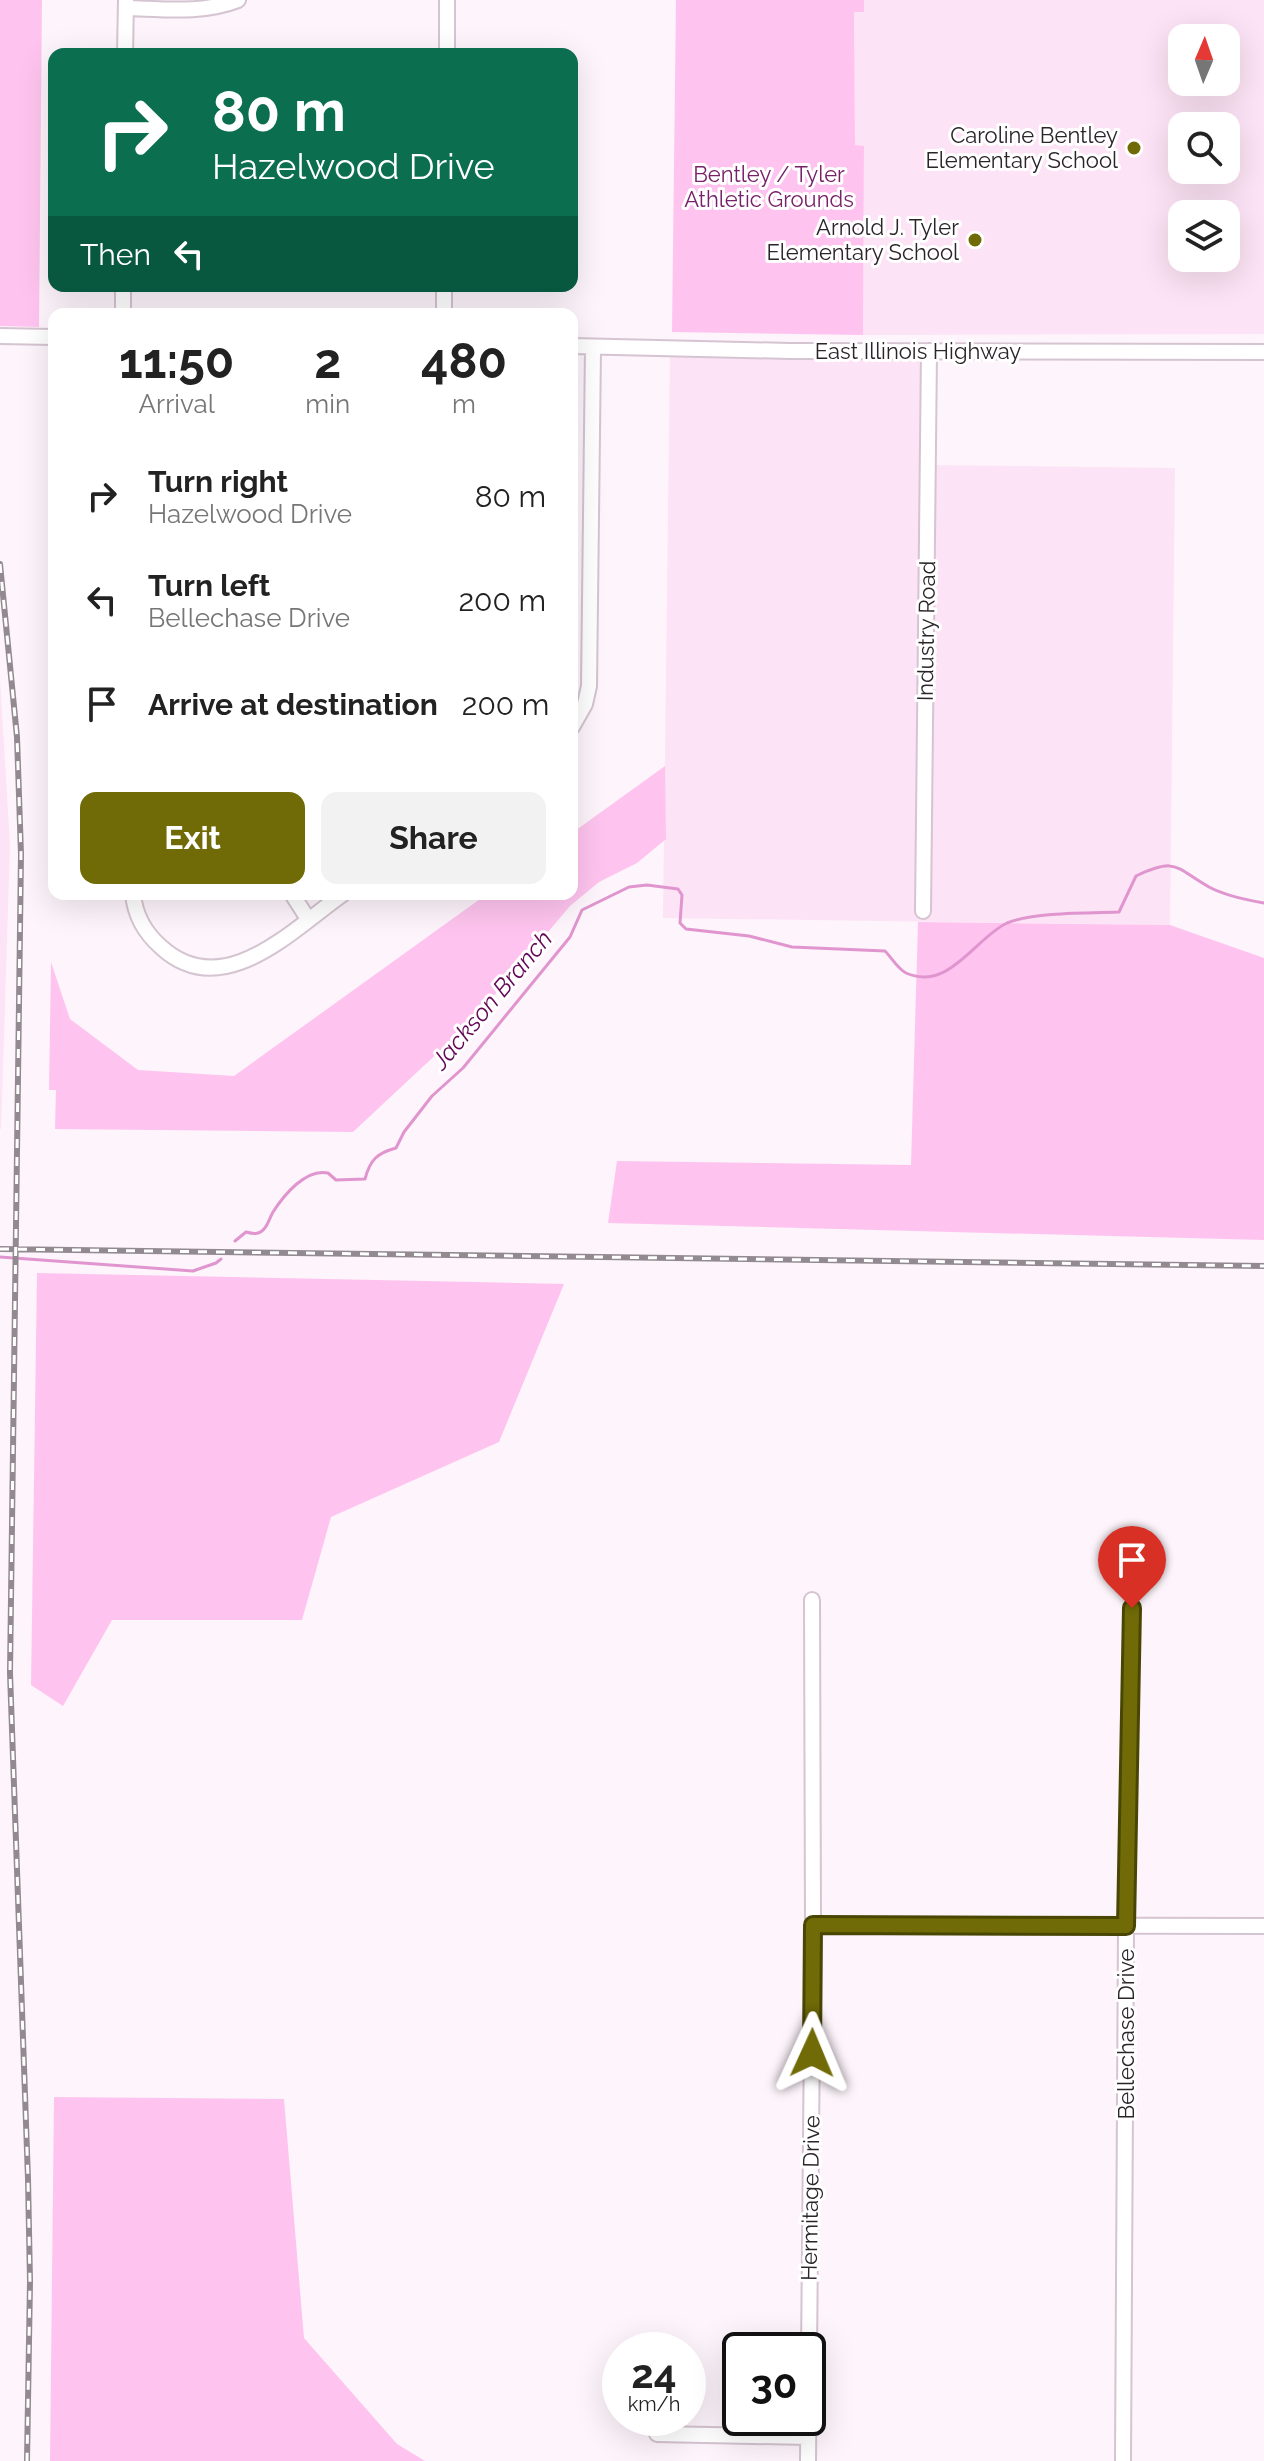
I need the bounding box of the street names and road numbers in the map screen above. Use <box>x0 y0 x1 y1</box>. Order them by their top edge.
street label: East Illinois Highway <box>815 338 1021 364</box>
street label: Industry Road <box>912 561 940 701</box>
street label: Bellechase Drive <box>1113 1948 1139 2120</box>
street label: Hermitage Drive <box>796 2115 824 2281</box>

